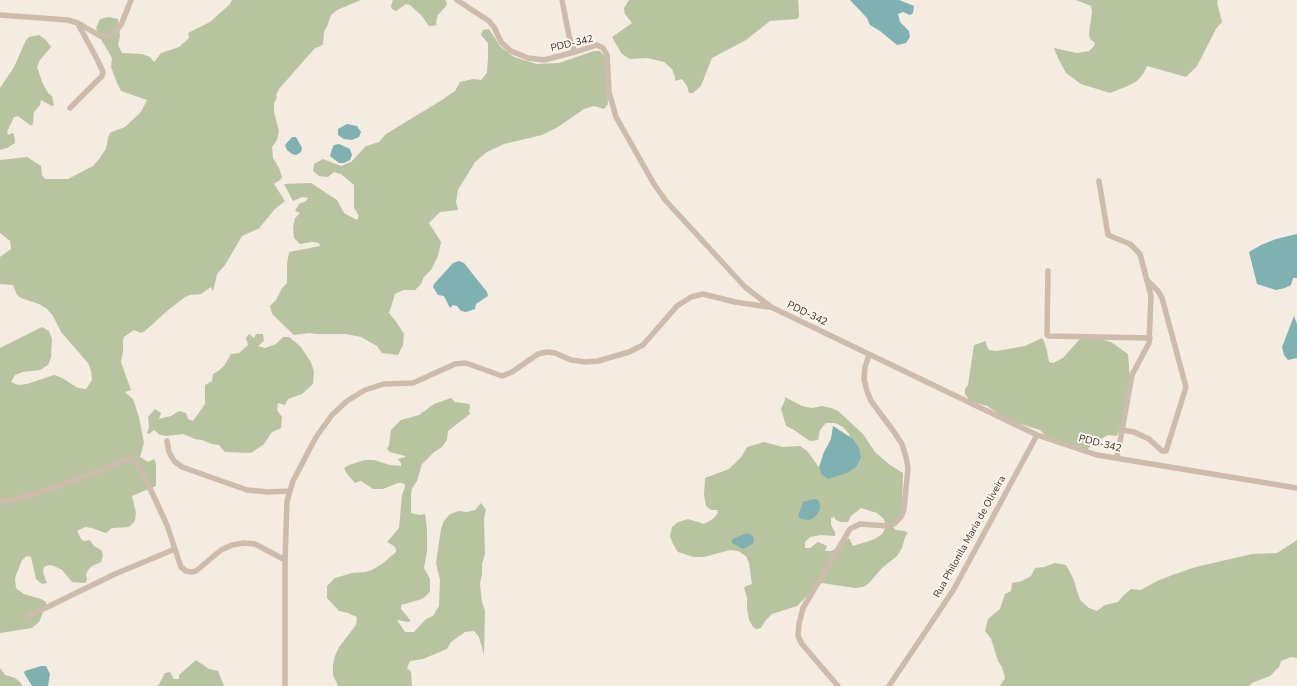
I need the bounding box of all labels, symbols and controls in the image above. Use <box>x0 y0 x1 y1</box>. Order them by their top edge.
street label: PDD-342 <box>550 33 594 55</box>
street label: PDD-342 <box>785 299 829 329</box>
street label: PDD-342 <box>1077 433 1123 455</box>
street label: Rua Philonila Maria de Oliveira <box>931 474 1009 600</box>

